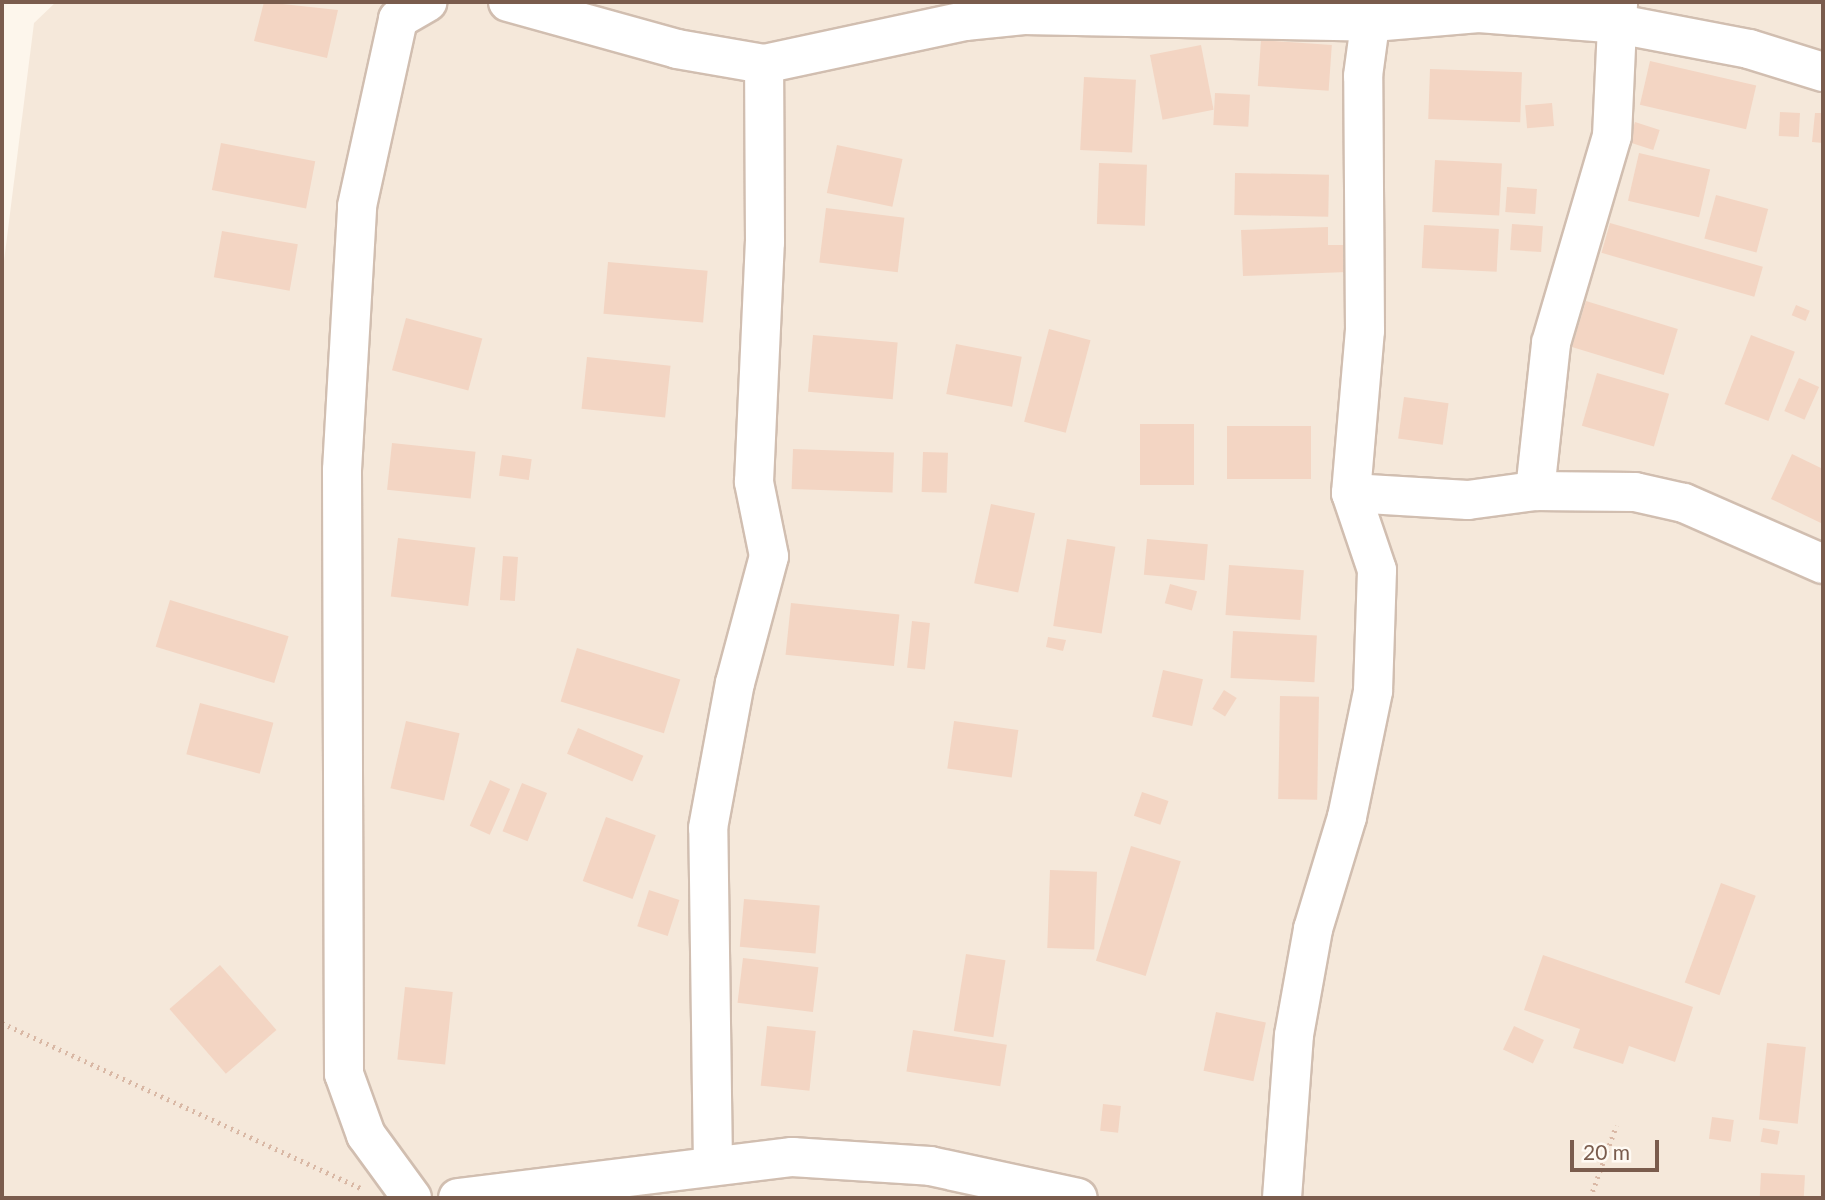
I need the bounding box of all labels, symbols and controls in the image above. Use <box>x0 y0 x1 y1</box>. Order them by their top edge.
scale bar <box>1573 1126 1662 1170</box>
text: 20 m <box>1583 1139 1630 1164</box>

